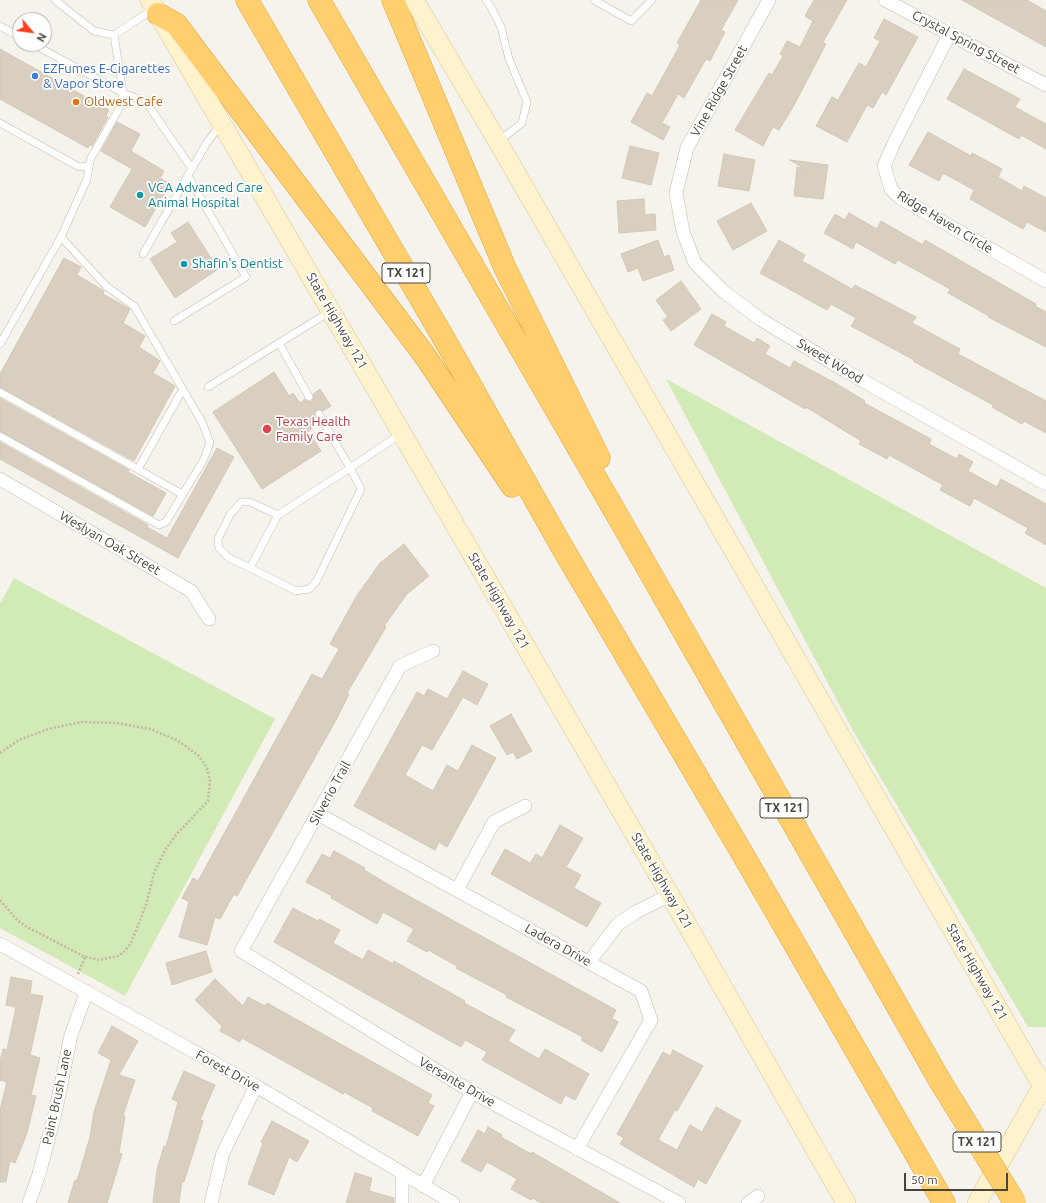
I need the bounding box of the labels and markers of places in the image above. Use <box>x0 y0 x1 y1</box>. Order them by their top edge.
place label: EZFumes E-Cigarettes & Vapor Store <box>43 61 170 92</box>
marker: EZFumes E-Cigarettes & Vapor Store <box>30 71 40 81</box>
place label: Oldwest Cafe <box>84 94 163 110</box>
marker: Oldwest Cafe <box>71 97 81 107</box>
place label: VCA Advanced Care Animal Hospital <box>148 180 263 211</box>
marker: VCA Advanced Care Animal Hospital <box>135 190 145 200</box>
place label: Shafin's Dentist <box>192 256 283 272</box>
marker: Shafin's Dentist <box>179 259 189 269</box>
place label: Texas Health Family Care <box>276 414 350 445</box>
marker: Texas Health Family Care <box>261 423 273 435</box>

